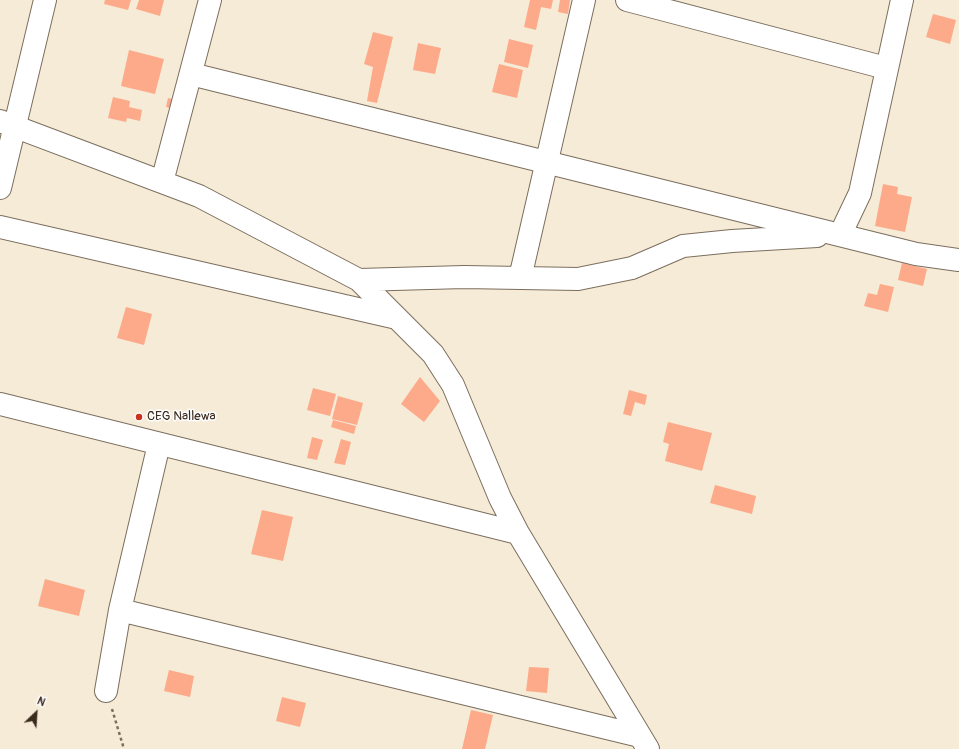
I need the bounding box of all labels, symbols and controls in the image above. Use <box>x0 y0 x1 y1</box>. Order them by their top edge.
place label: CEG Nallewa <box>147 409 215 425</box>
marker: CEG Nallewa <box>134 412 144 422</box>
north arrow <box>16 693 56 733</box>
text: N <box>35 694 47 709</box>

